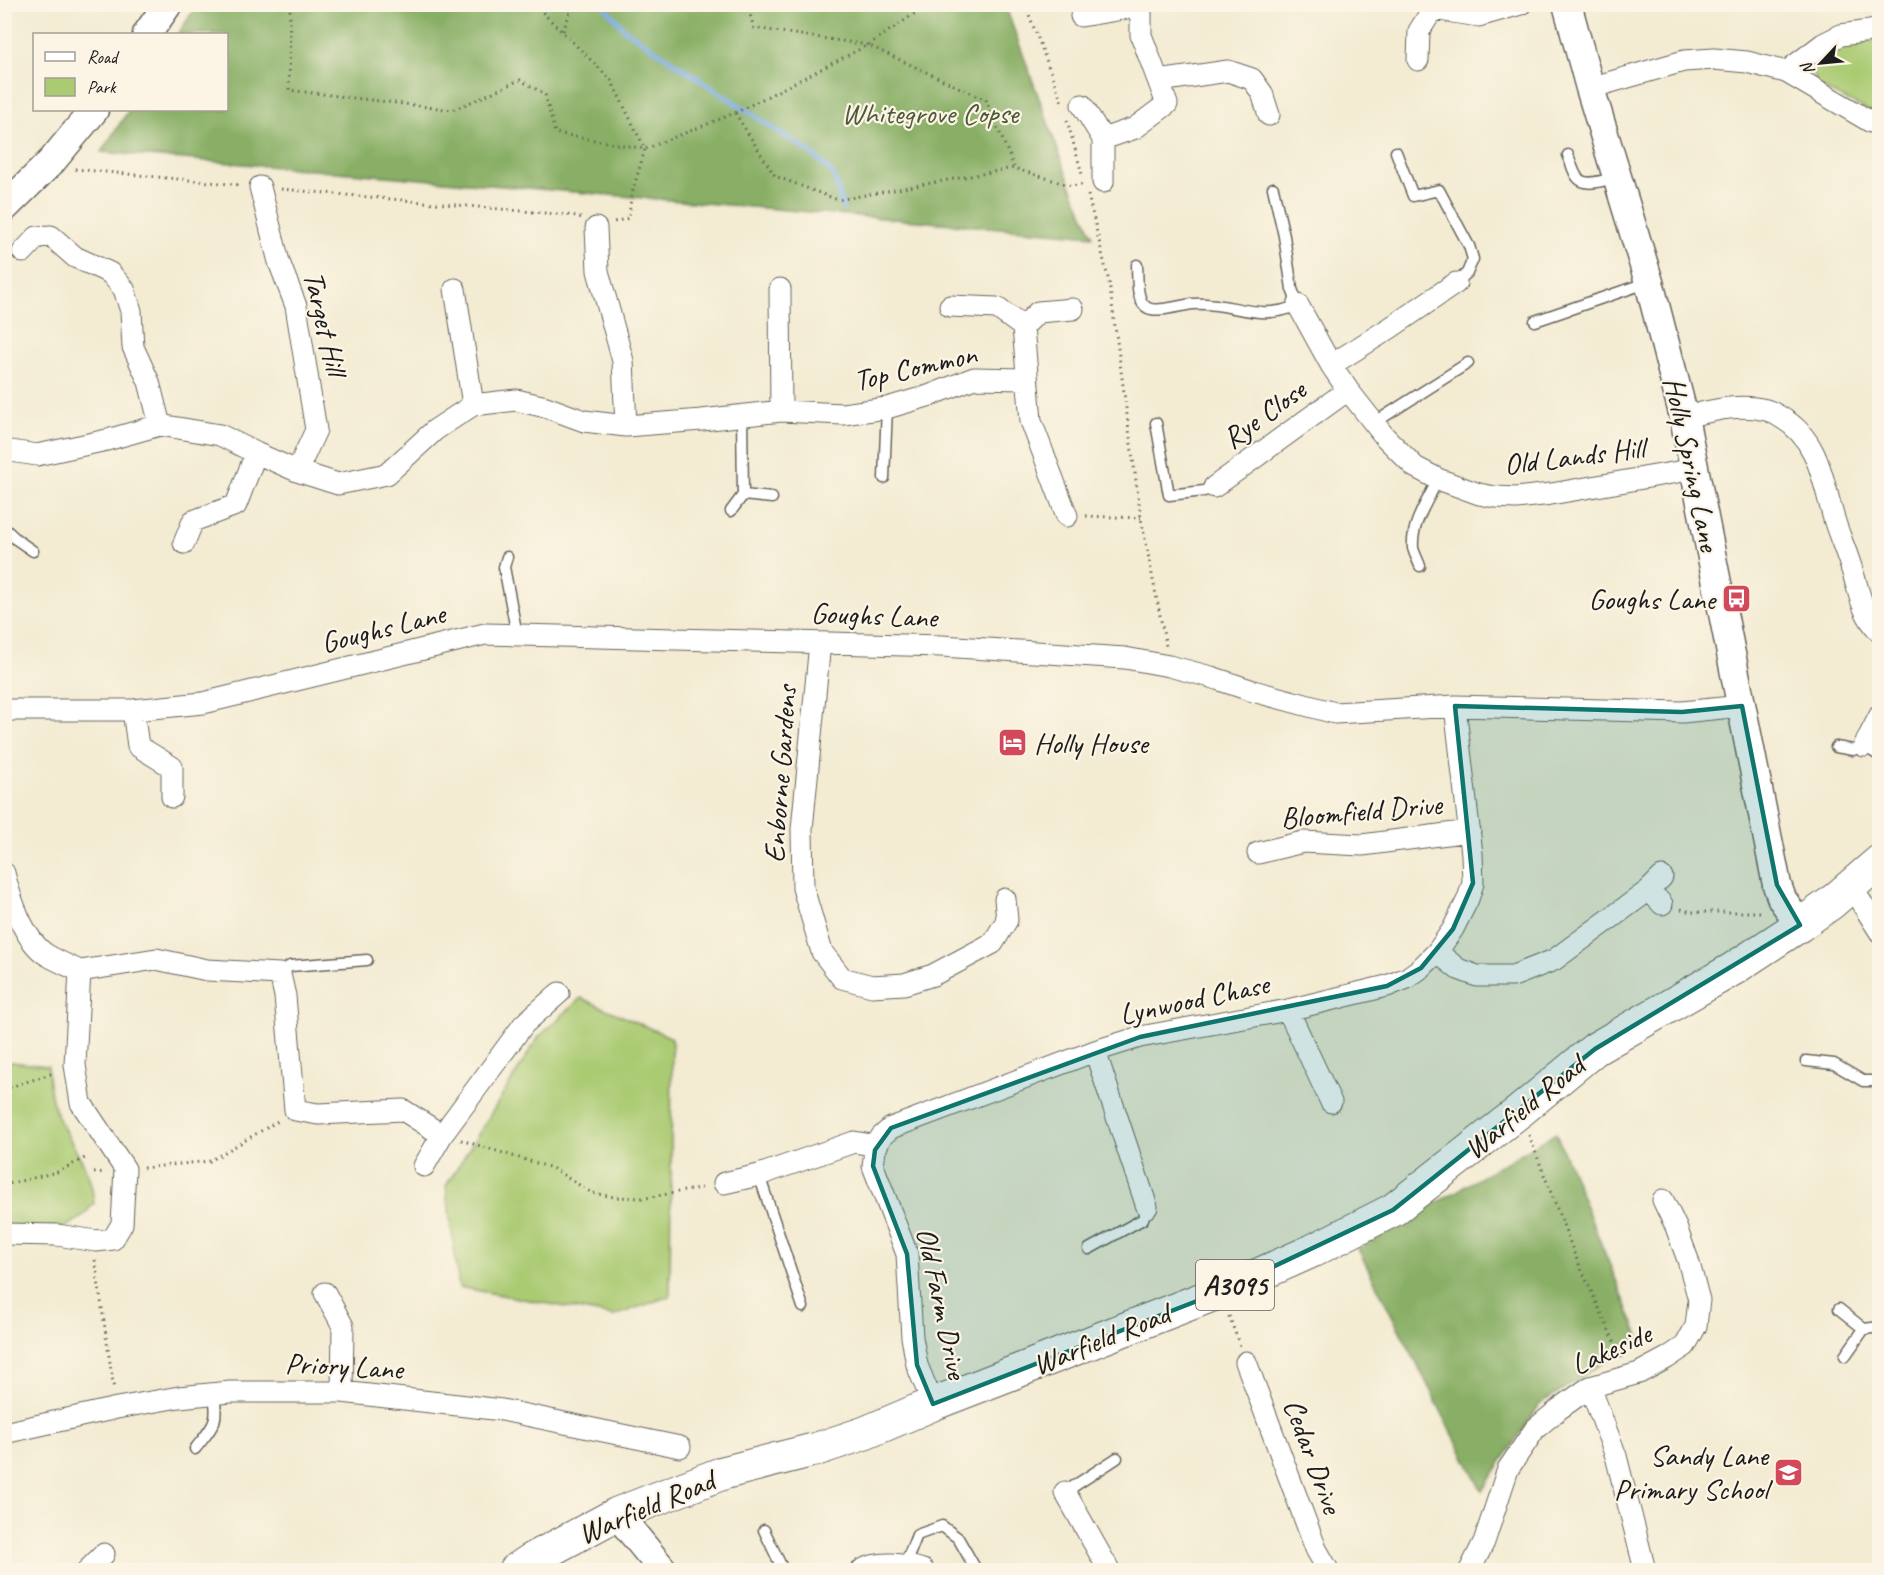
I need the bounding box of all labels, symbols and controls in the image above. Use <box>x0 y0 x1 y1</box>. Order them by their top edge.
legend <box>33 33 228 111</box>
north arrow <box>1791 33 1851 93</box>
text: Road <box>87 46 120 68</box>
text: N <box>1796 58 1820 78</box>
text: Park <box>87 76 117 98</box>
park label: Whitegrove Copse <box>842 94 1021 132</box>
street label: Target Hill <box>295 267 356 383</box>
street label: Top Common <box>850 334 981 400</box>
street label: Rye Close <box>1215 370 1315 457</box>
street label: Holly Spring Lane <box>1655 374 1729 557</box>
street label: Old Lands Hill <box>1502 428 1651 483</box>
place label: Goughs Lane <box>1589 580 1717 618</box>
bus stop icon: Goughs Lane <box>1720 583 1752 615</box>
street label: Goughs Lane <box>317 594 451 662</box>
street label: Goughs Lane <box>810 594 940 636</box>
street label: Enborne Gardens <box>755 681 805 864</box>
place label: Holly House <box>1034 724 1150 762</box>
hotel icon: Holly House <box>997 727 1029 759</box>
street label: Bloomfield Drive <box>1279 785 1445 837</box>
street label: Lynwood Chase <box>1116 964 1274 1033</box>
street label: Warfield Road <box>1456 1044 1595 1167</box>
street label: Old Farm Drive <box>907 1224 977 1384</box>
road number: A3095 <box>1196 1260 1274 1310</box>
street label: Warfield Road <box>1027 1293 1179 1384</box>
street label: Lakeside <box>1565 1314 1659 1383</box>
street label: Priory Lane <box>284 1344 406 1388</box>
street label: Cedar Drive <box>1275 1393 1352 1521</box>
place label: Sandy Lane Primary School <box>1614 1436 1773 1508</box>
school or university icon: Sandy Lane Primary School <box>1773 1456 1805 1488</box>
street label: Warfield Road <box>572 1460 724 1553</box>

